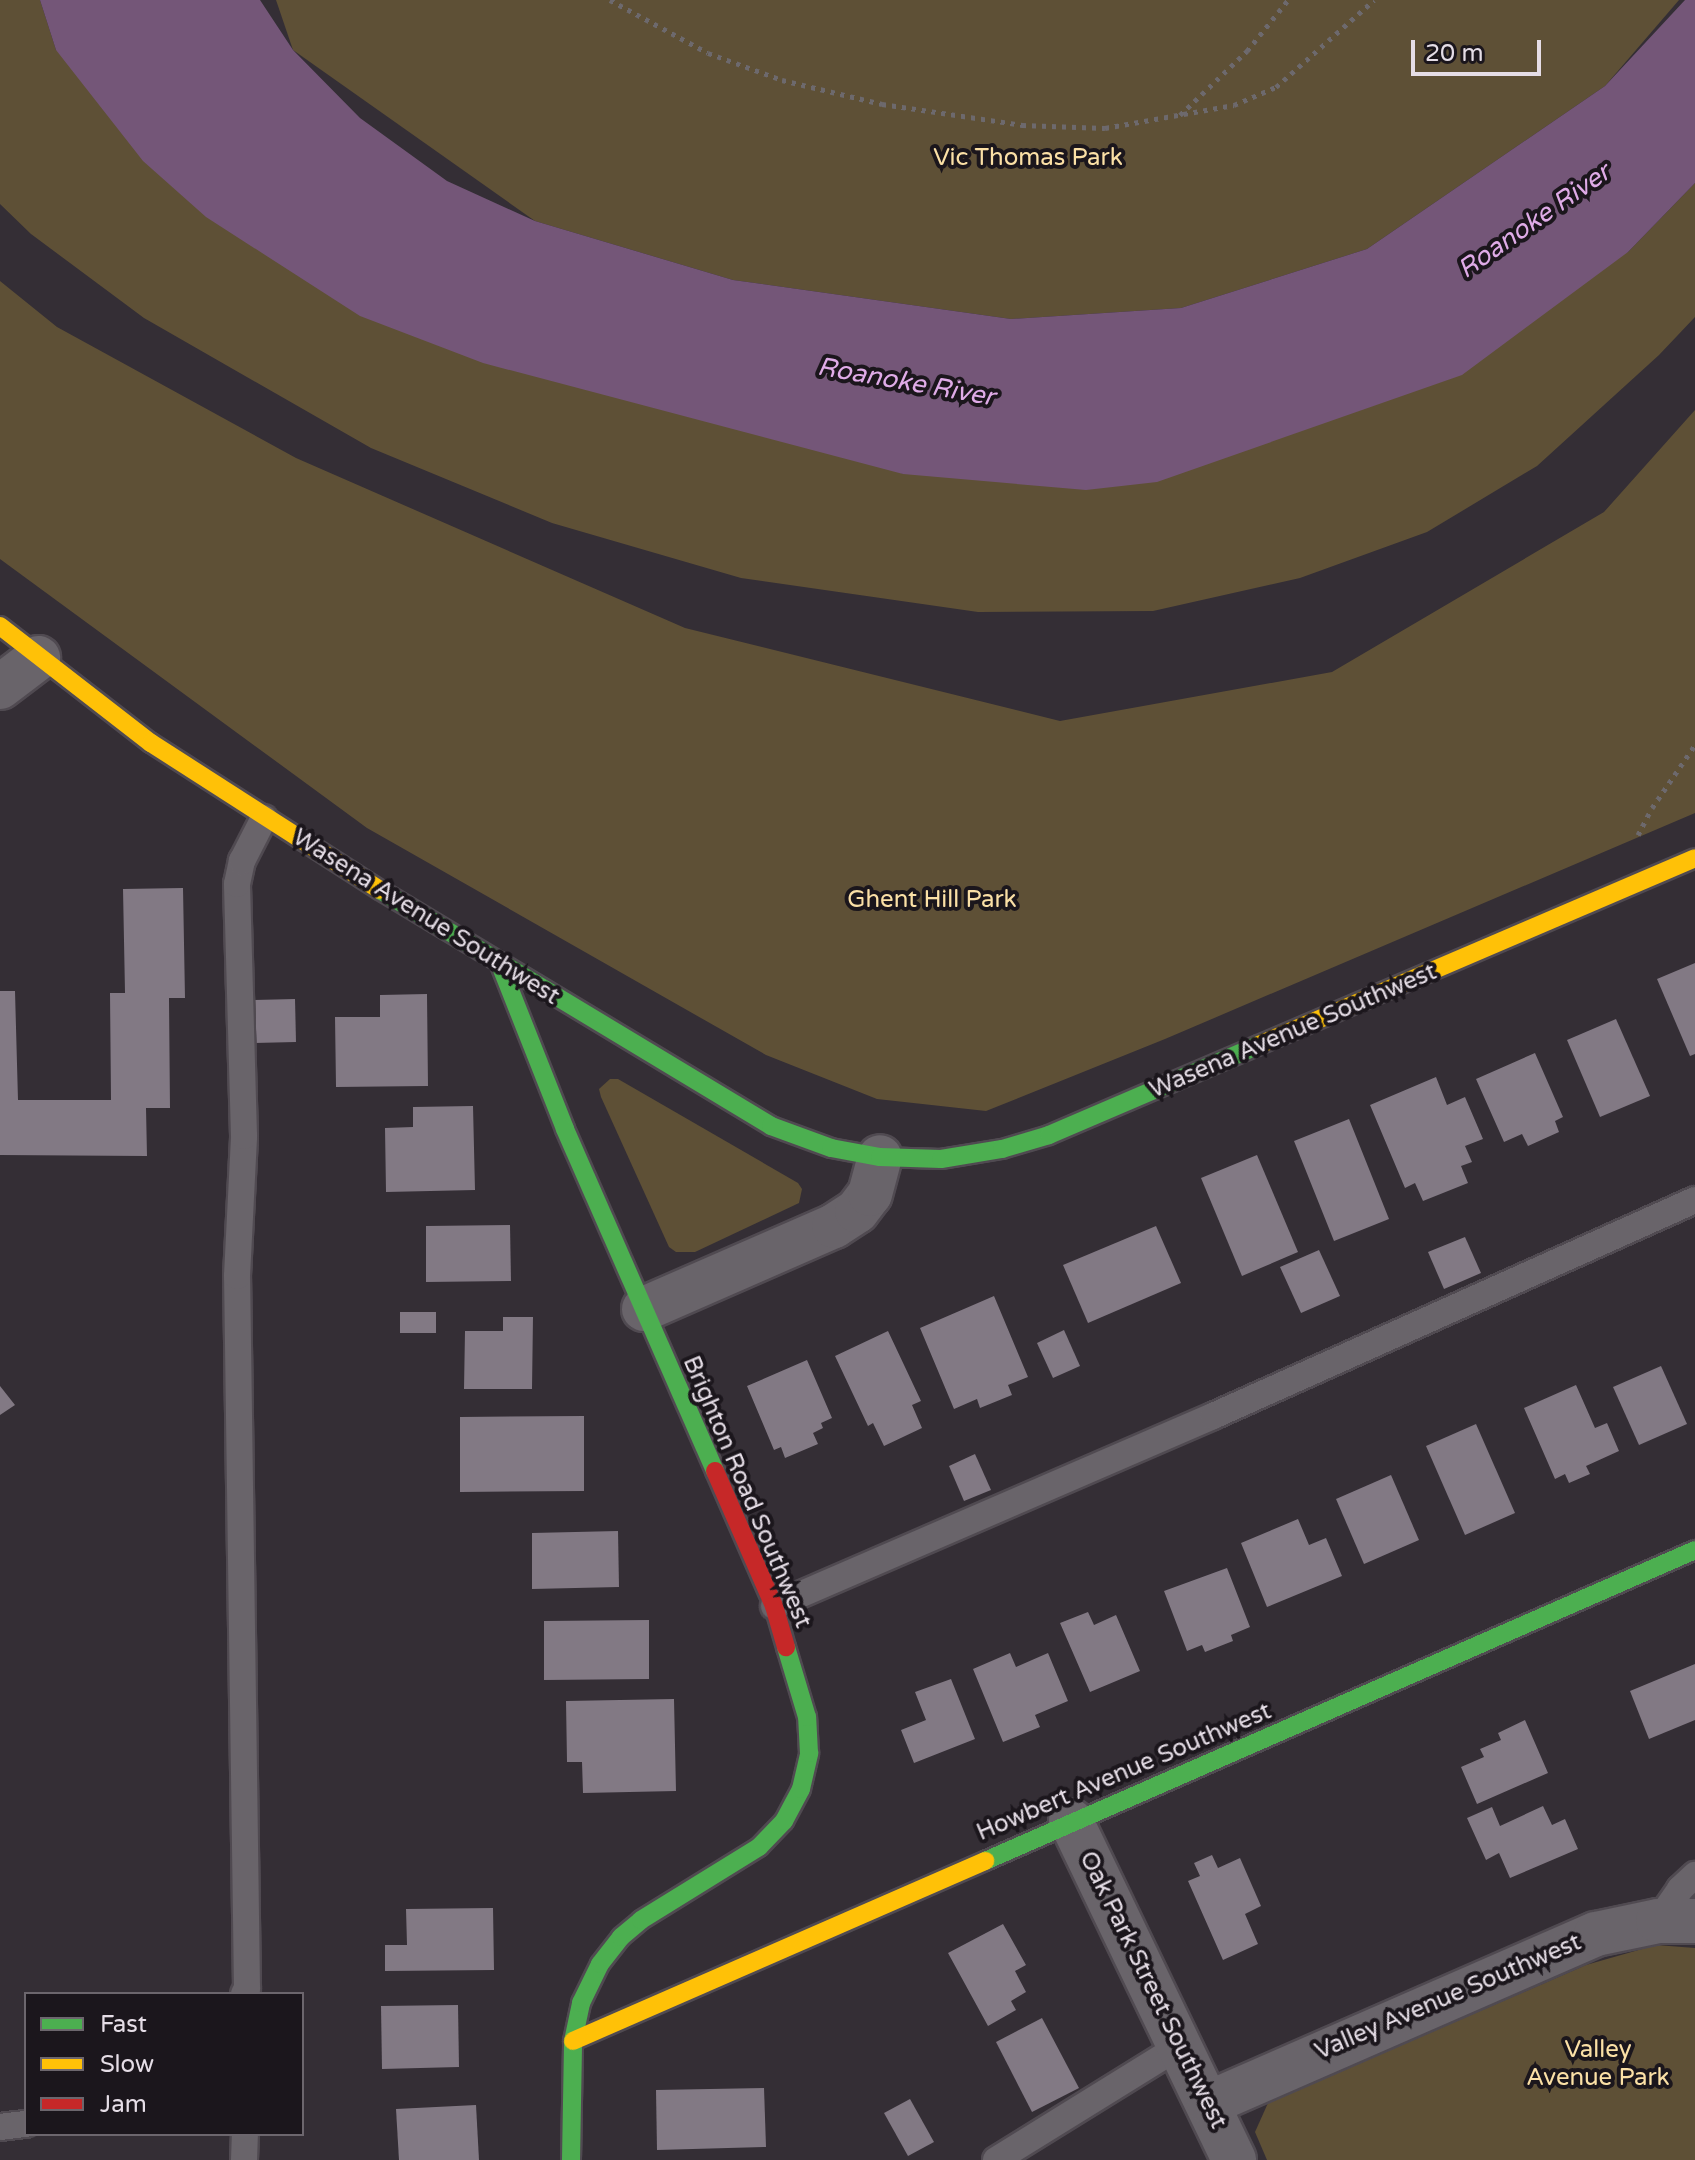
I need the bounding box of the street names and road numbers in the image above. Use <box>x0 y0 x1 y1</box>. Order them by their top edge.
street label: Wasena Avenue Southwest <box>287 823 565 1011</box>
street label: Wasena Avenue Southwest <box>1145 957 1441 1105</box>
street label: Brighton Road Southwest <box>677 1352 817 1632</box>
street label: Howbert Avenue Southwest <box>972 1697 1276 1847</box>
street label: Oak Park Street Southwest <box>1073 1847 1233 2133</box>
street label: Valley Avenue Southwest <box>1311 1928 1585 2066</box>

